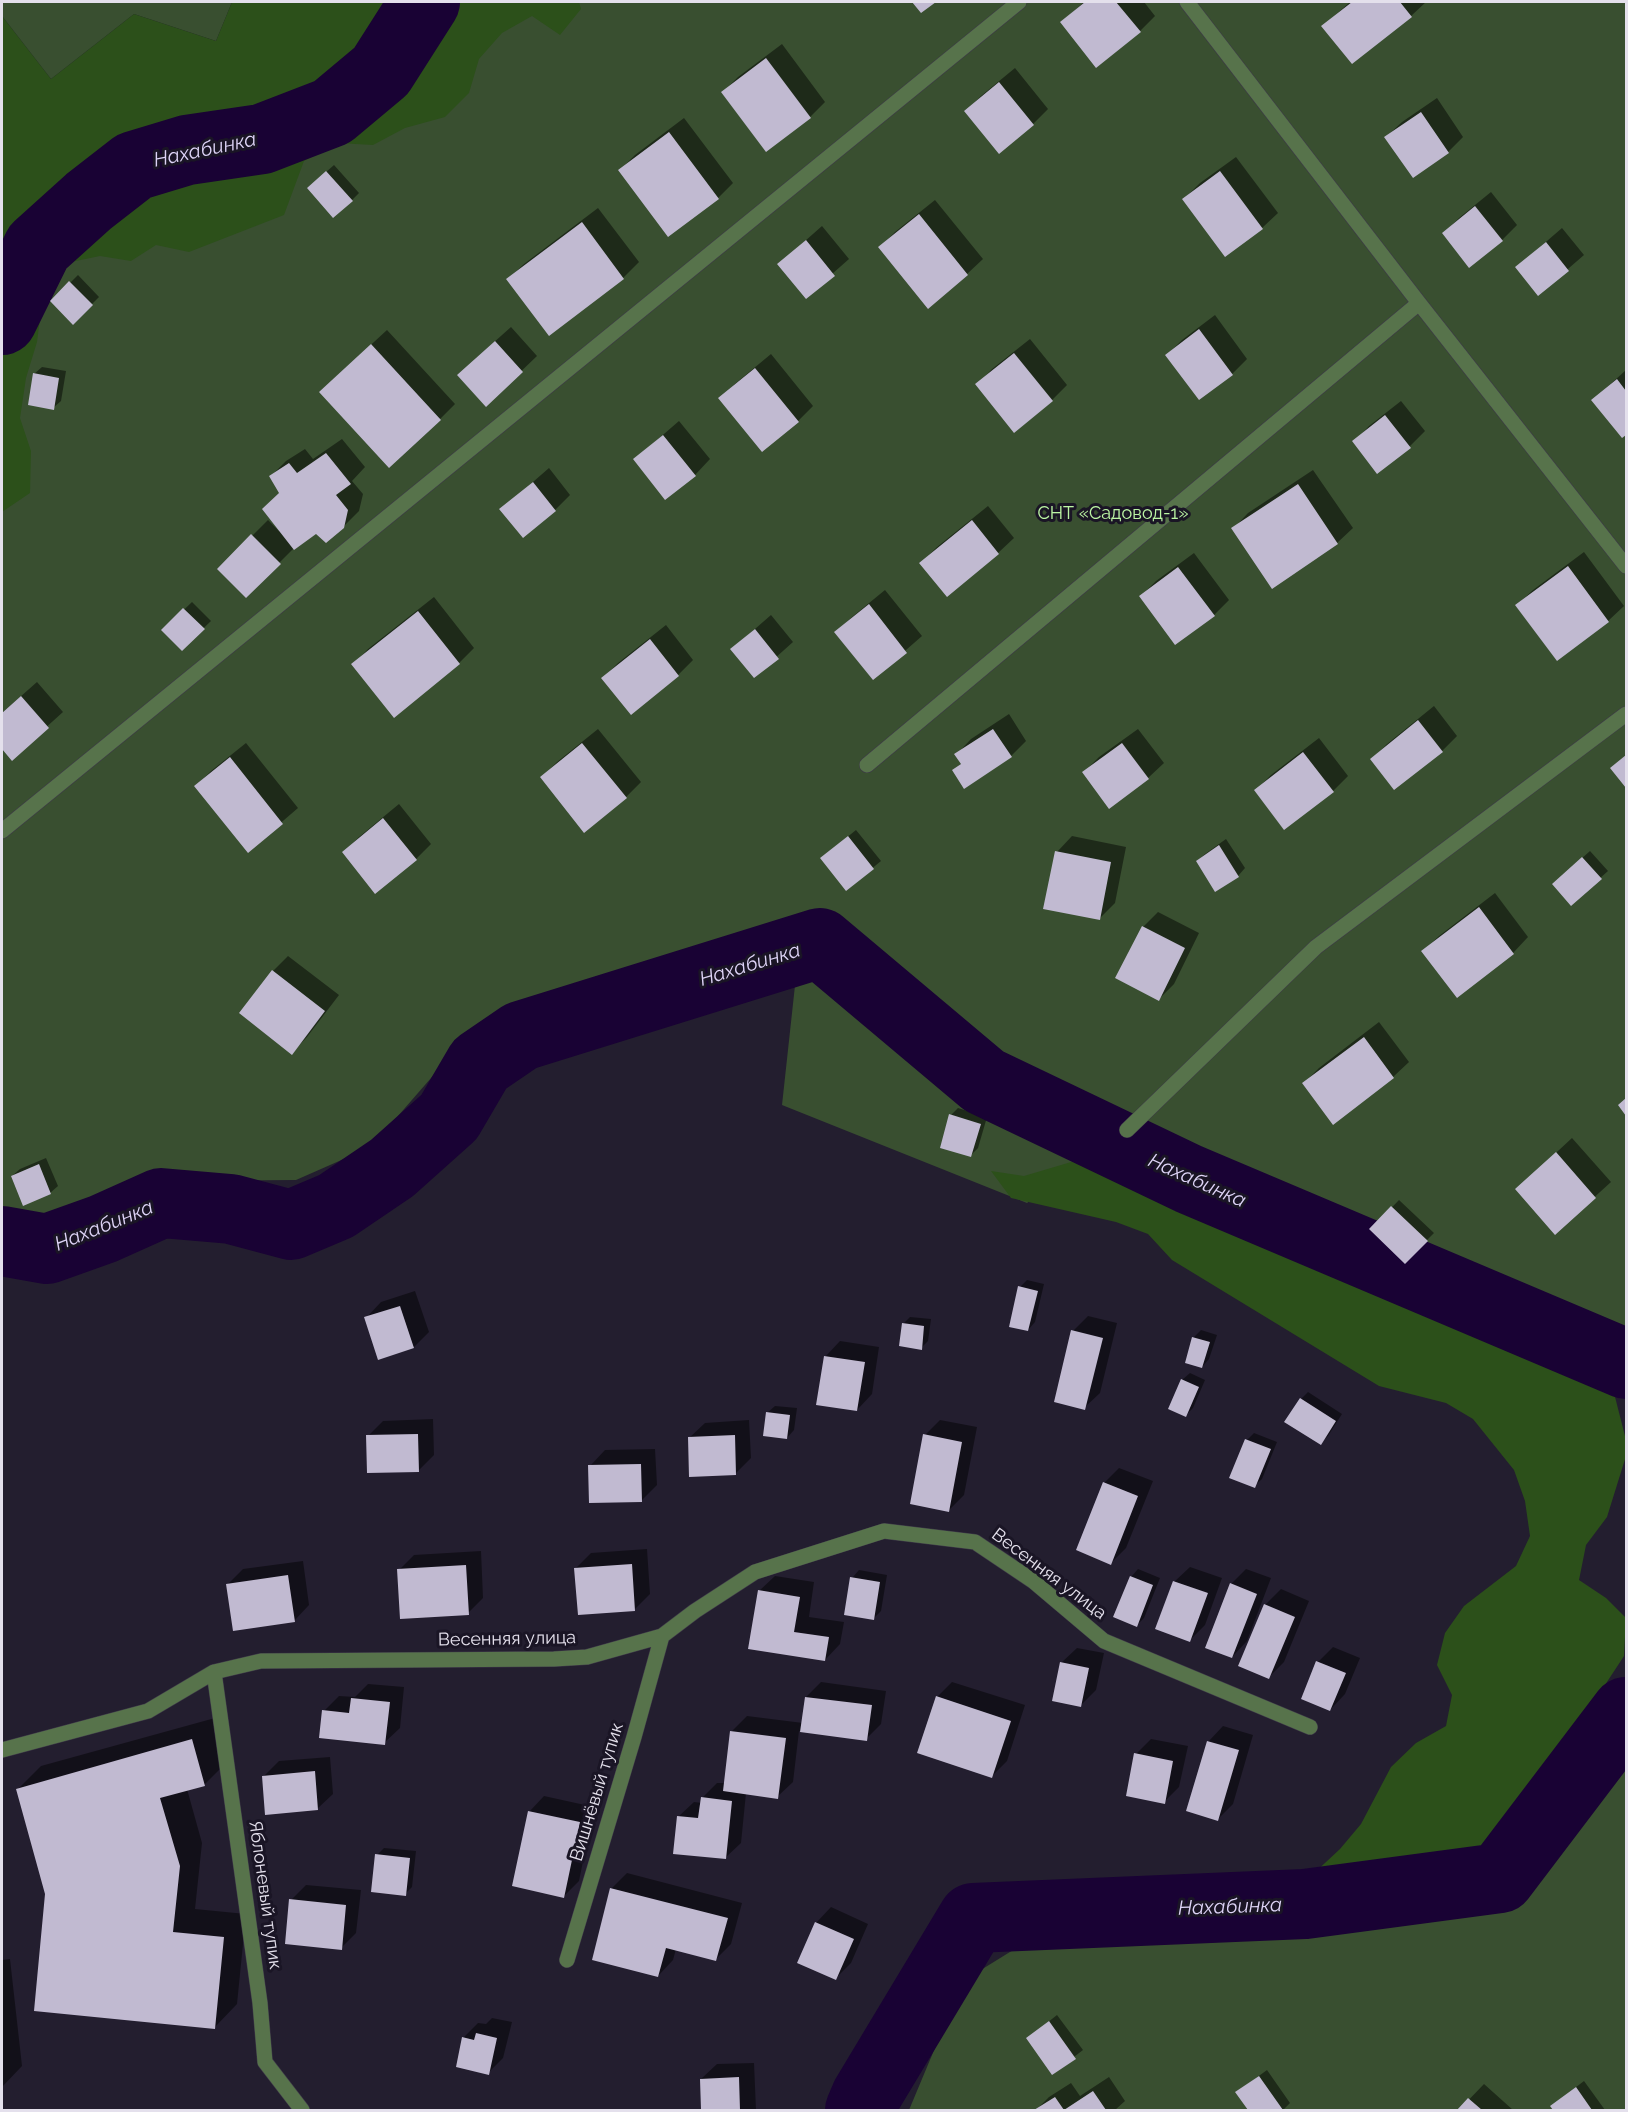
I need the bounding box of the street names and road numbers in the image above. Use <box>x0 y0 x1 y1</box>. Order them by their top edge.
street label: Весенняя улица <box>987 1524 1111 1624</box>
street label: Весенняя улица <box>438 1627 576 1651</box>
street label: Вишнёвый тупик <box>566 1720 628 1864</box>
street label: Яблоневый тупик <box>244 1819 286 1971</box>

